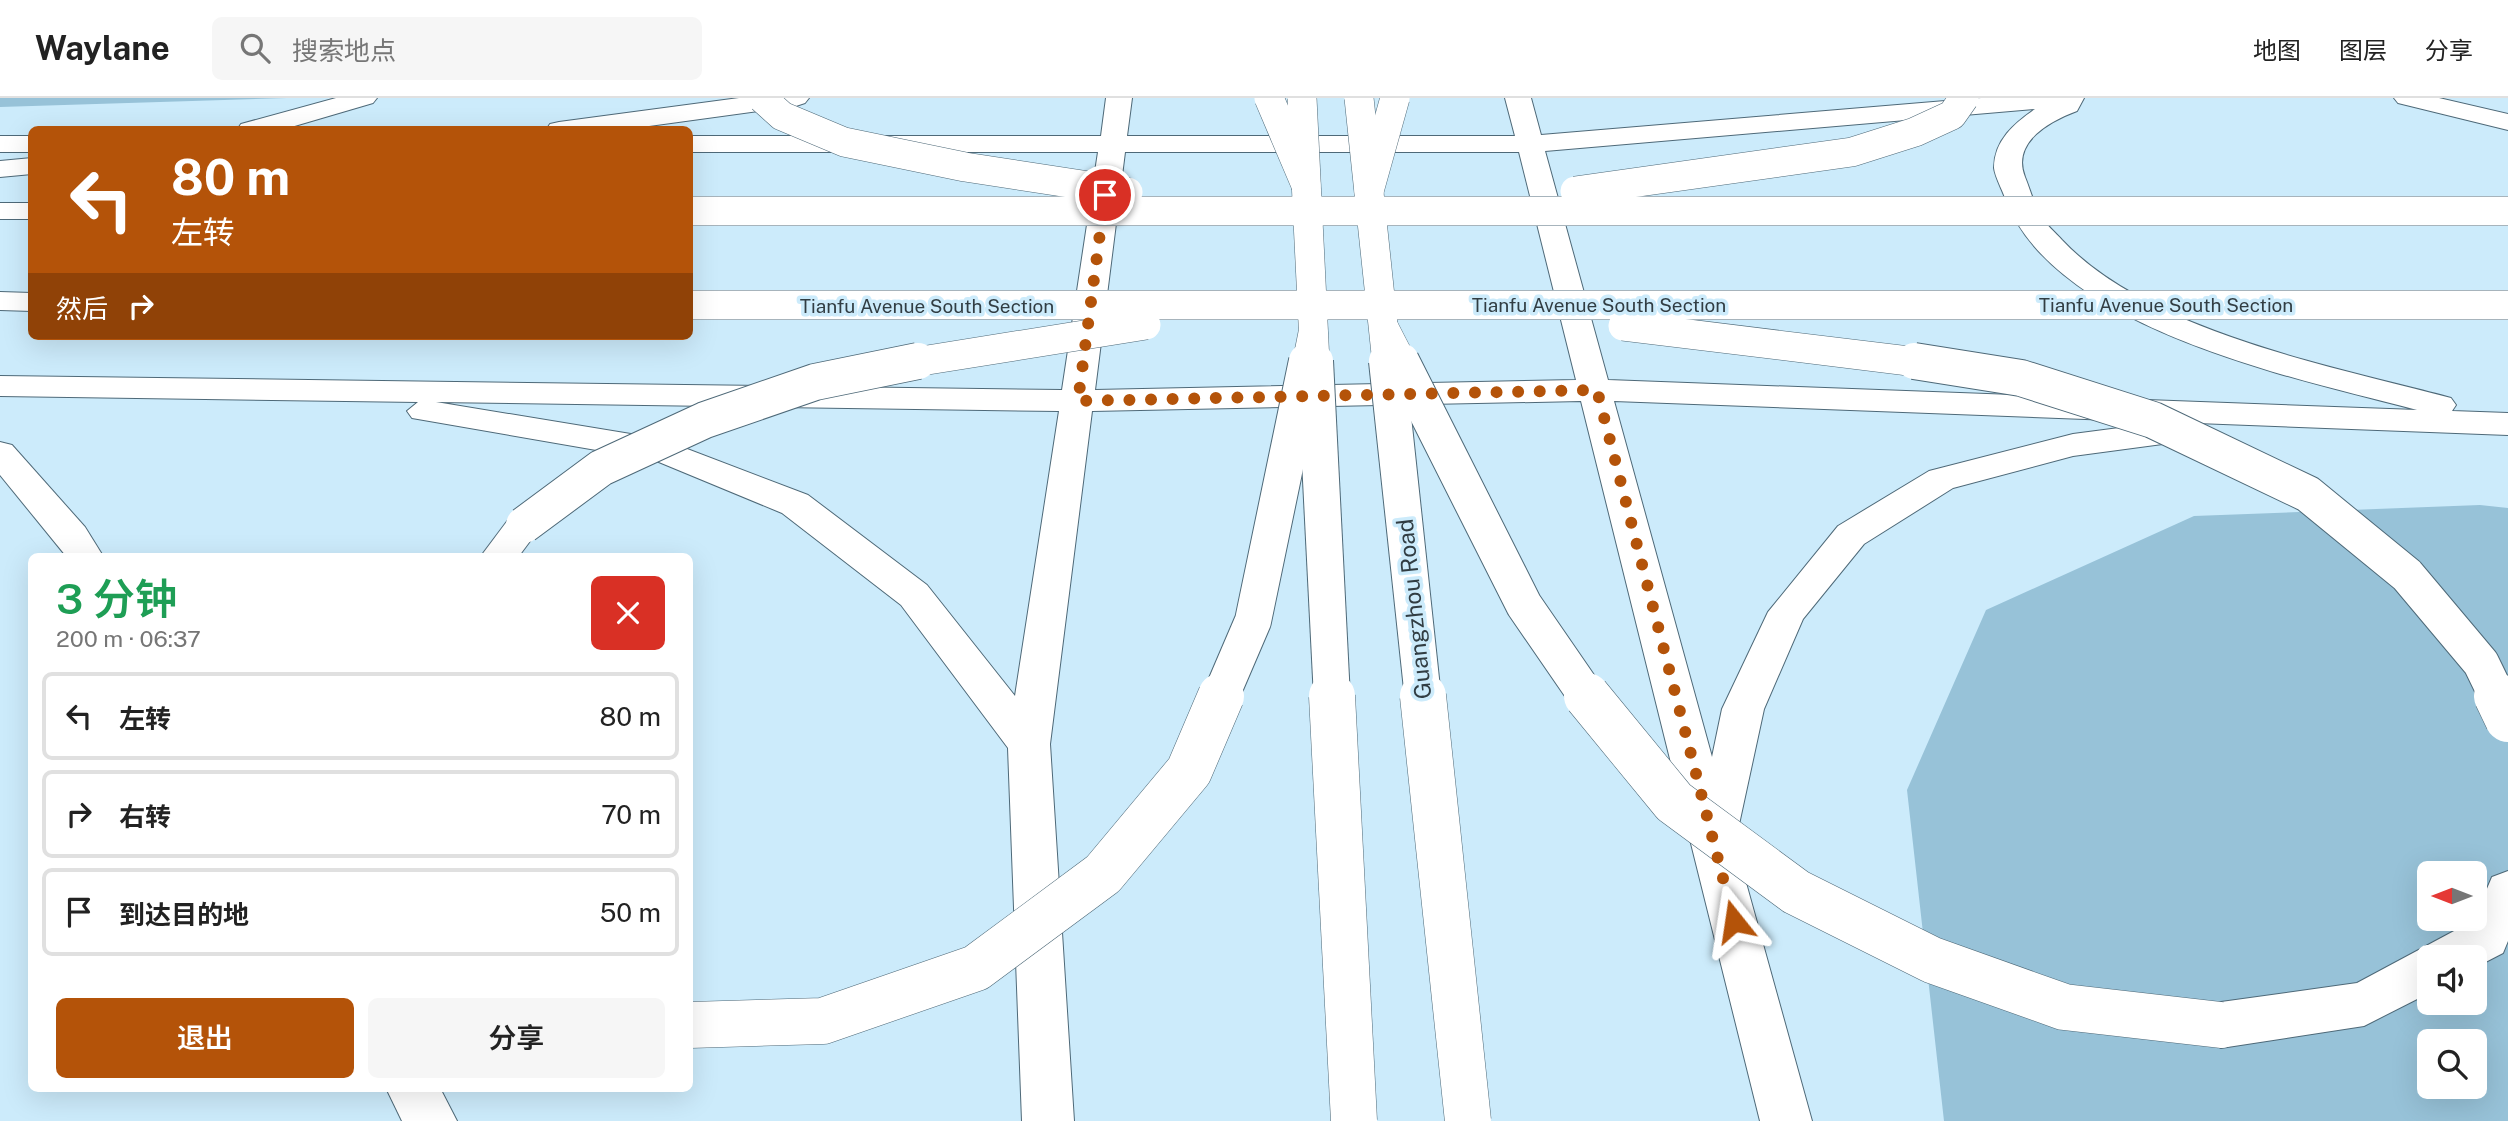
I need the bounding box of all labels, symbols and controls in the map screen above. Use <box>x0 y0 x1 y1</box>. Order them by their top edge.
search box <box>212 17 702 80</box>
text: Waylane <box>35 29 170 67</box>
icon: search <box>236 29 274 67</box>
text: 搜索地点 <box>292 35 396 66</box>
text: 地图 <box>2253 36 2301 64</box>
text: 图层 <box>2339 36 2387 64</box>
text: 分享 <box>2425 36 2473 64</box>
text: 80 m <box>171 148 290 206</box>
icon: left <box>56 154 147 245</box>
pin <box>1075 165 1135 225</box>
icon: arrive <box>1086 176 1124 214</box>
text: 左转 <box>171 214 235 251</box>
icon: right <box>122 287 160 325</box>
text: 然后 <box>56 293 108 324</box>
street label: Tianfu Avenue South Section <box>1472 294 1726 316</box>
street label: Tianfu Avenue South Section <box>2039 294 2293 316</box>
street label: Tianfu Avenue South Section <box>800 295 1054 317</box>
street label: Guangzhou Road <box>1391 517 1436 701</box>
text: 3 分钟 <box>56 574 177 623</box>
button: close <box>591 576 665 650</box>
text: 200 m · 06:37 <box>56 625 201 652</box>
icon: left <box>60 697 98 735</box>
text: 80 m <box>600 701 661 732</box>
text: 左转 <box>119 703 171 734</box>
icon: right <box>60 795 98 833</box>
text: 70 m <box>601 799 661 830</box>
text: 右转 <box>119 801 171 832</box>
north arrow <box>2417 861 2487 931</box>
map controls <box>2417 861 2487 1099</box>
position arrow <box>1697 884 1771 958</box>
icon: arrive <box>60 893 98 931</box>
text: 50 m <box>600 897 661 928</box>
text: 到达目的地 <box>119 899 249 930</box>
button: sound <box>2417 945 2487 1015</box>
button: 退出 <box>56 998 354 1078</box>
button: 分享 <box>368 998 665 1078</box>
button: search <box>2417 1029 2487 1099</box>

